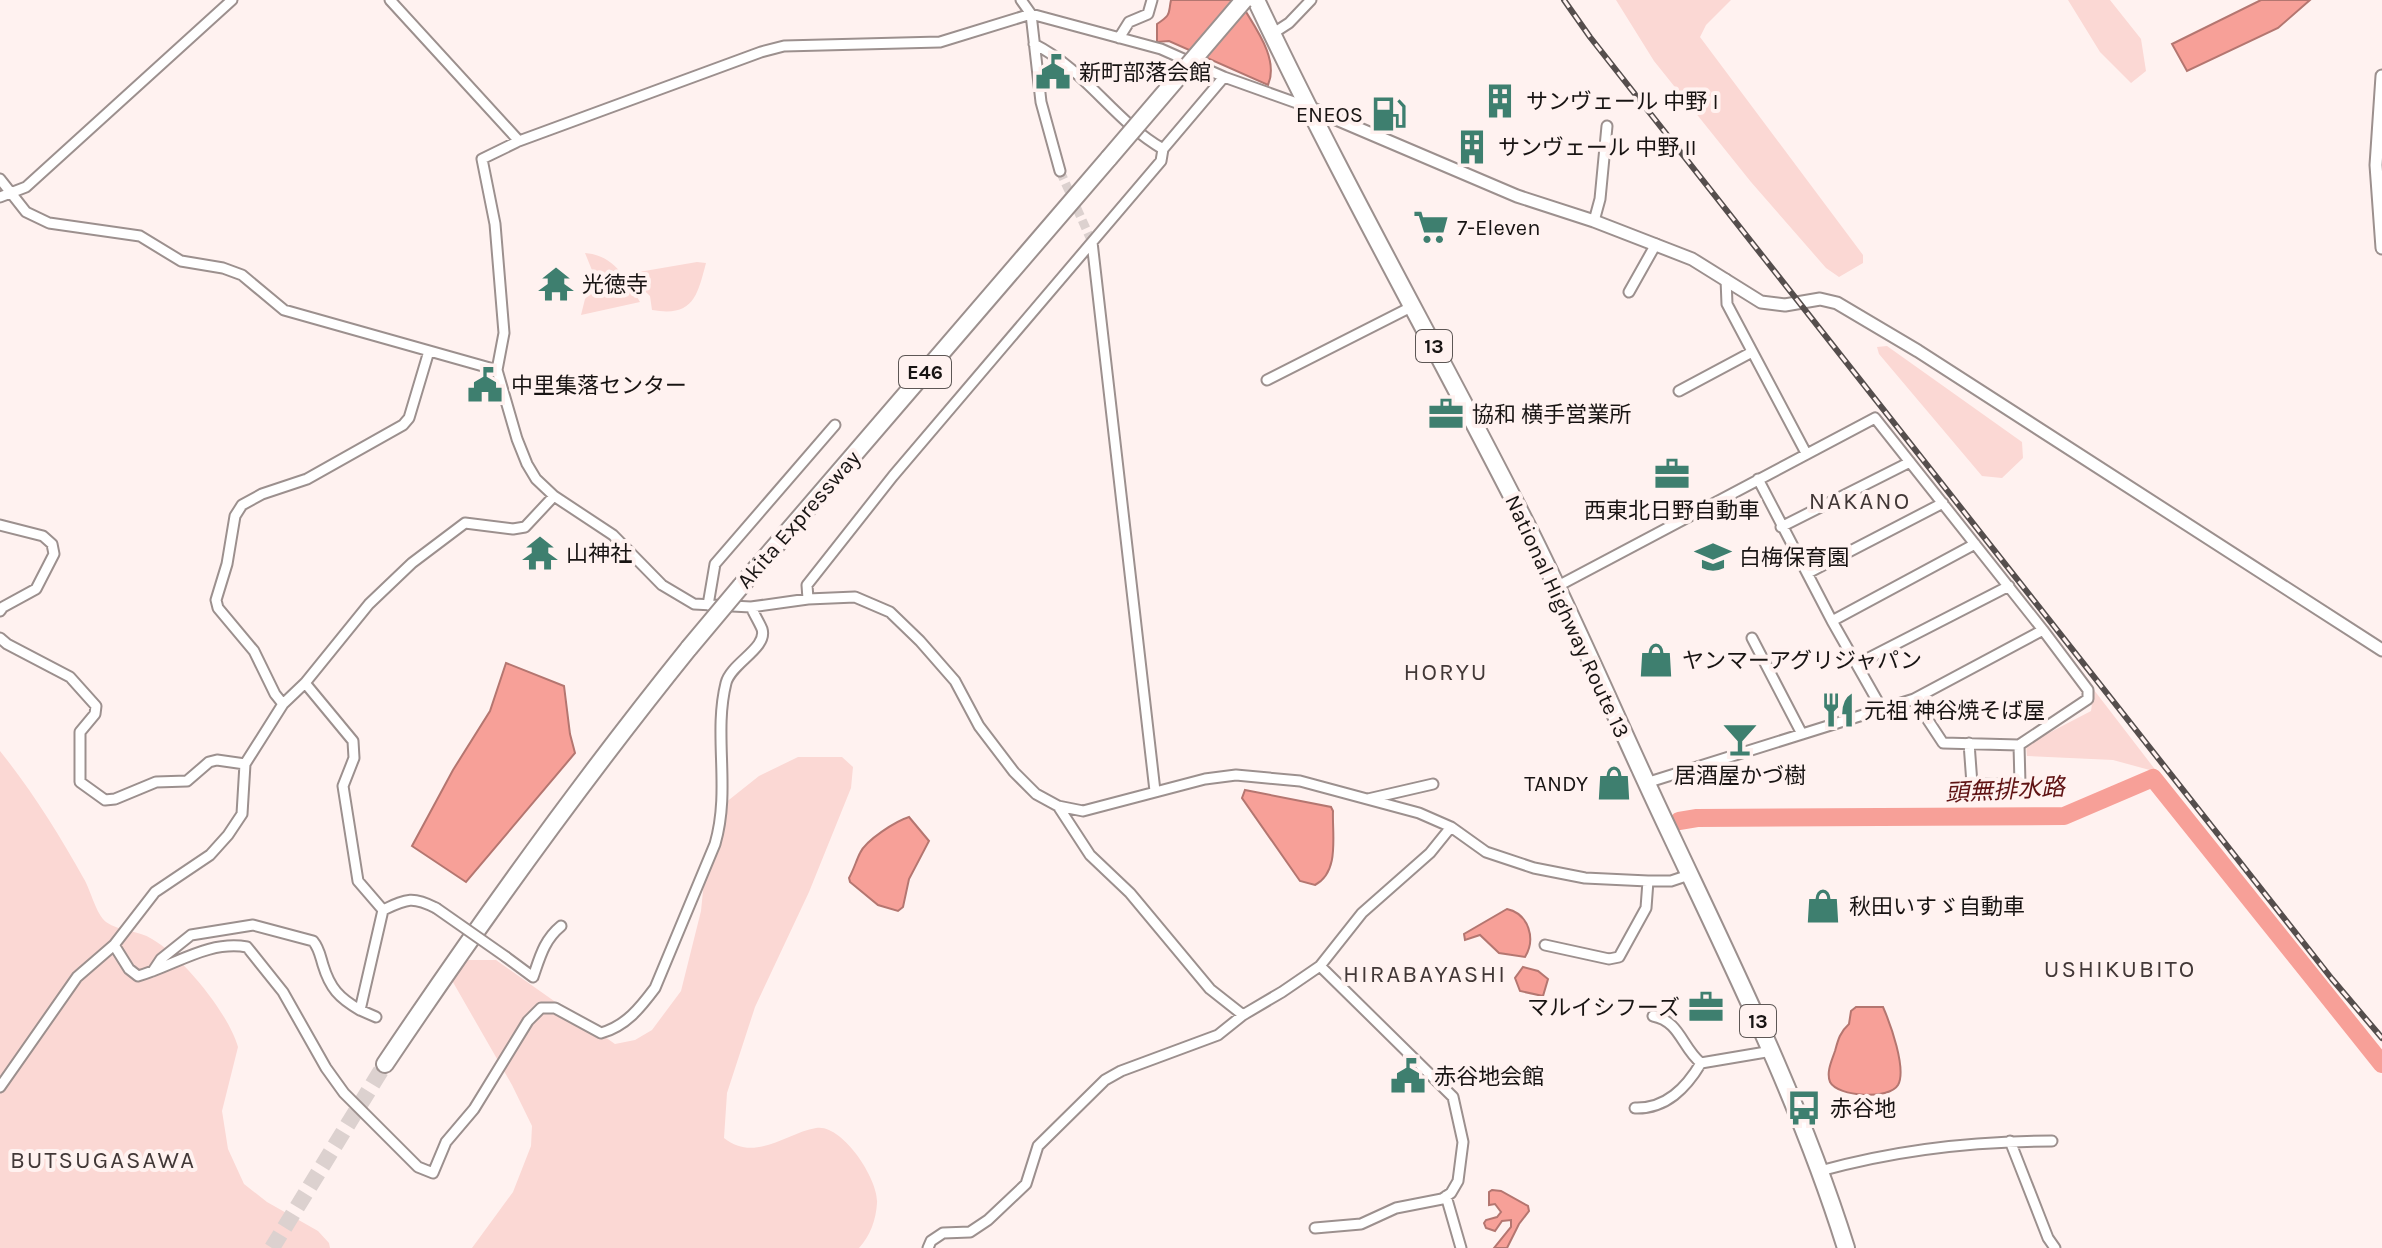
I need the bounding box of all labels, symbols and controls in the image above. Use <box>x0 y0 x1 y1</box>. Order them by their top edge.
public building icon: 新町部落会館 <box>1034 53 1072 91</box>
place label: 新町部落会館 <box>1079 60 1211 86</box>
building icon: サンヴェール 中野 I <box>1481 82 1519 120</box>
place label: サンヴェール 中野 I <box>1526 89 1719 115</box>
fuel station icon: ENEOS <box>1370 95 1408 133</box>
place label: ENEOS <box>1296 102 1363 128</box>
building icon: サンヴェール 中野 II <box>1453 128 1491 166</box>
place label: サンヴェール 中野 II <box>1498 135 1697 161</box>
supermarket icon: 7-Eleven <box>1412 208 1450 246</box>
place label: 7-Eleven <box>1457 215 1540 241</box>
temple icon: 光徳寺 <box>537 265 575 303</box>
place label: 光徳寺 <box>582 272 648 298</box>
road number: 13 <box>1416 330 1452 362</box>
road number: E46 <box>899 356 951 388</box>
public building icon: 中里集落センター <box>466 366 504 404</box>
place label: 中里集落センター <box>511 373 687 399</box>
office icon: 協和 横手営業所 <box>1427 395 1465 433</box>
place label: 協和 横手営業所 <box>1472 402 1631 428</box>
street label: Akita Expressway <box>732 445 866 594</box>
office icon: 西東北日野自動車 <box>1653 455 1691 493</box>
district label: NAKANO <box>1809 487 1911 515</box>
street label: National Highway Route 13 <box>1499 491 1635 742</box>
place label: 西東北日野自動車 <box>1584 498 1760 524</box>
temple icon: 山神社 <box>521 534 559 572</box>
school or university icon: 白梅保育園 <box>1694 538 1732 576</box>
place label: 山神社 <box>566 541 632 567</box>
place label: 白梅保育園 <box>1739 545 1849 571</box>
shop icon: ヤンマーアグリジャパン <box>1637 641 1675 679</box>
place label: ヤンマーアグリジャパン <box>1682 648 1922 674</box>
district label: HORYU <box>1403 658 1489 686</box>
restaurant icon: 元祖 神谷焼そば屋 <box>1819 691 1857 729</box>
place label: 元祖 神谷焼そば屋 <box>1864 698 2045 724</box>
bar icon: 居酒屋かづ樹 <box>1721 720 1759 758</box>
place label: 居酒屋かづ樹 <box>1674 763 1806 789</box>
shop icon: TANDY <box>1595 764 1633 802</box>
place label: TANDY <box>1524 771 1588 797</box>
water label: 頭無排水路 <box>1944 773 2068 807</box>
shop icon: 秋田いすゞ自動車 <box>1804 887 1842 925</box>
place label: 秋田いすゞ自動車 <box>1849 894 2025 920</box>
district label: USHIKUBITO <box>2044 955 2196 983</box>
district label: HIRABAYASHI <box>1343 960 1507 988</box>
office icon: マルイシフーズ <box>1687 988 1725 1026</box>
place label: マルイシフーズ <box>1527 995 1680 1021</box>
road number: 13 <box>1740 1005 1776 1037</box>
public building icon: 赤谷地会館 <box>1389 1057 1427 1095</box>
place label: 赤谷地会館 <box>1434 1064 1544 1090</box>
bus stop icon: 赤谷地 <box>1785 1089 1823 1127</box>
place label: 赤谷地 <box>1830 1096 1896 1122</box>
district label: BUTSUGASAWA <box>10 1146 196 1174</box>

